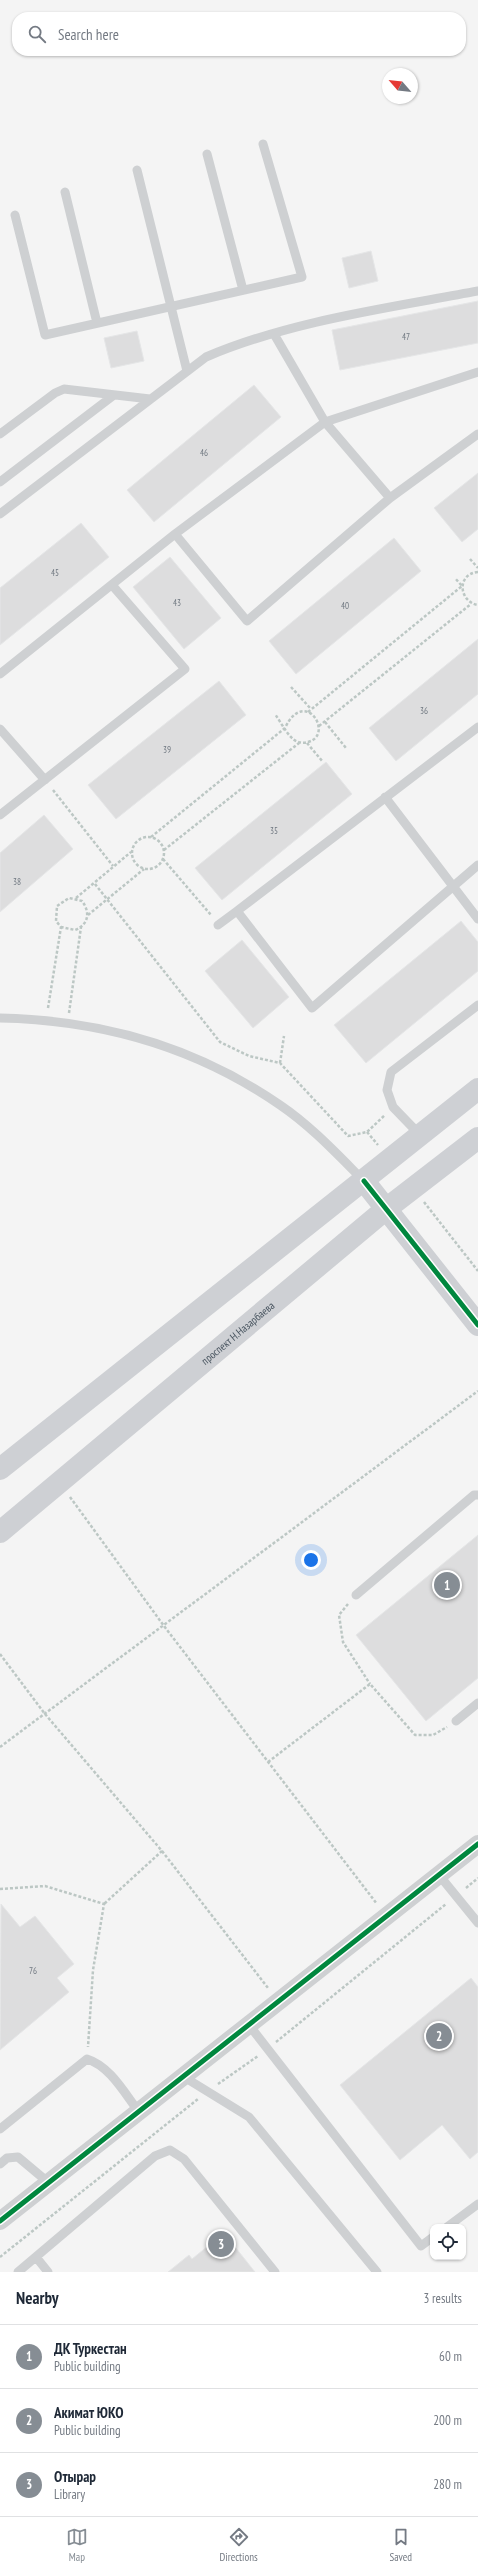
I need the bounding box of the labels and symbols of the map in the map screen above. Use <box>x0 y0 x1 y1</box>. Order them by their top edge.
north arrow <box>382 68 418 104</box>
house number: 47 <box>402 331 410 342</box>
house number: 46 <box>200 447 208 458</box>
house number: 45 <box>51 567 59 578</box>
house number: 43 <box>173 597 181 608</box>
house number: 40 <box>341 600 349 611</box>
house number: 36 <box>420 705 428 716</box>
house number: 39 <box>163 744 171 755</box>
house number: 35 <box>270 825 278 836</box>
house number: 38 <box>13 876 21 887</box>
street label: проспект Н.Назарбаева <box>198 1298 277 1368</box>
your location <box>301 1550 321 1570</box>
pin: 1 <box>434 1570 460 1600</box>
house number: 76 <box>29 1965 37 1976</box>
pin: 2 <box>426 2021 452 2051</box>
pin: 3 <box>208 2229 234 2259</box>

